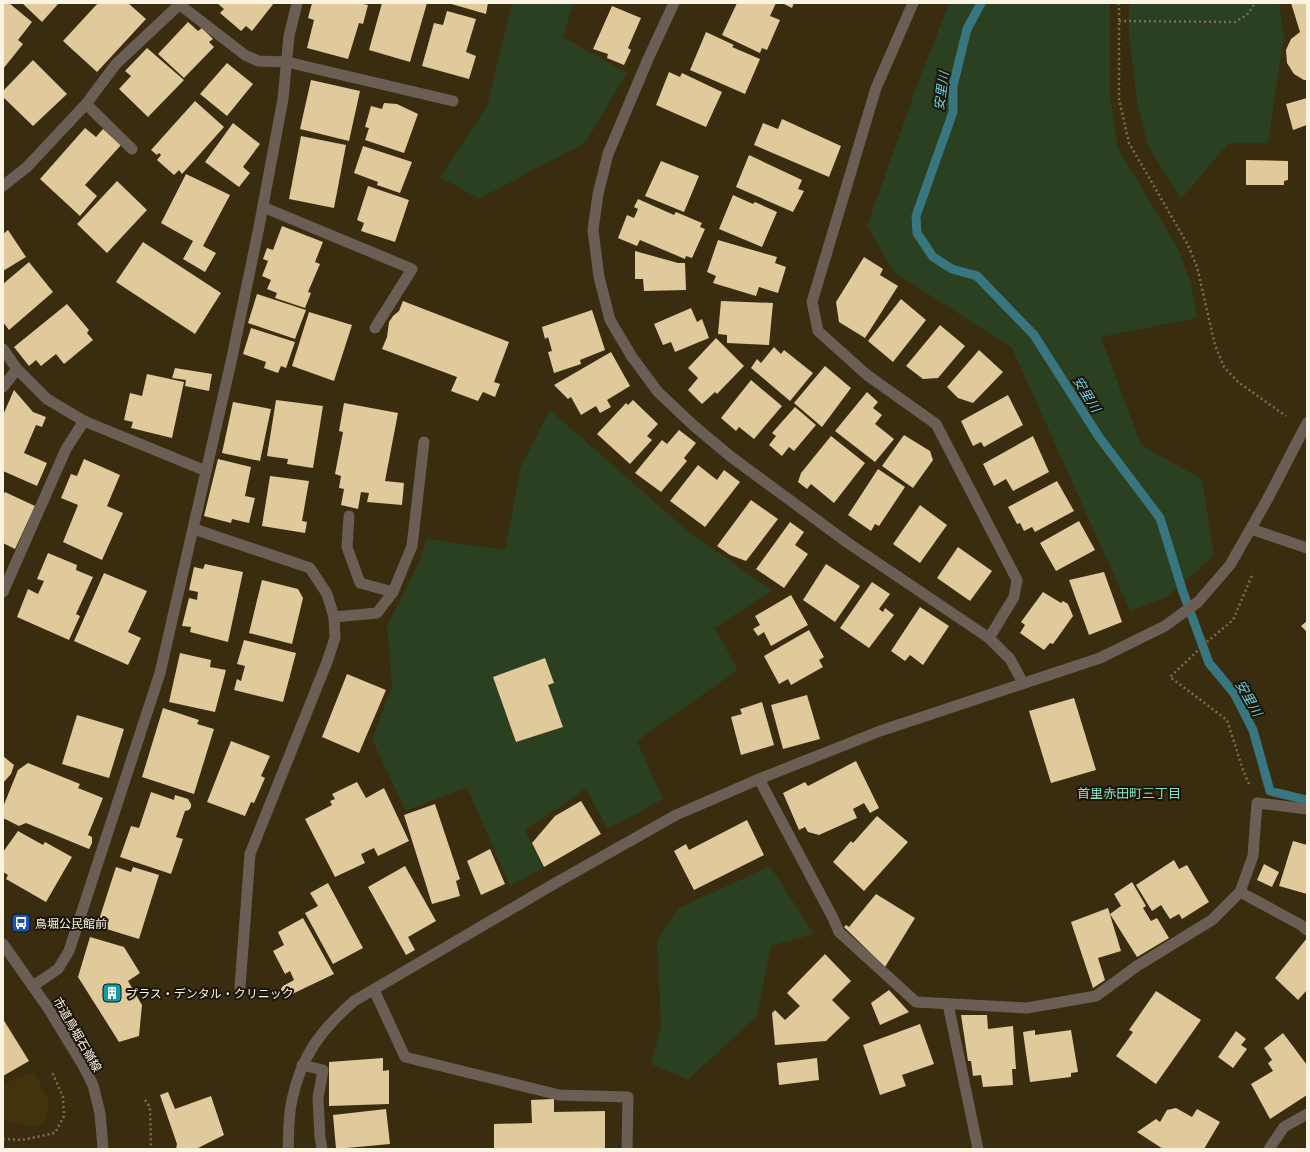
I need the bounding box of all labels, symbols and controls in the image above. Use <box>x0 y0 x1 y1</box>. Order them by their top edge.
water label: 安里川 <box>930 69 952 111</box>
water label: 安里川 <box>1070 373 1105 416</box>
water label: 安里川 <box>1232 677 1267 721</box>
district label: 首里赤田町三丁目 <box>1077 785 1181 801</box>
bus stop icon: 鳥堀公民館前 <box>10 912 32 934</box>
place label: 鳥堀公民館前 <box>35 916 107 930</box>
building icon: プラス・デンタル・クリニック <box>101 982 123 1004</box>
place label: プラス・デンタル・クリニック <box>126 986 294 1000</box>
street label: 市道鳥堀石嶺線 <box>51 994 105 1074</box>

